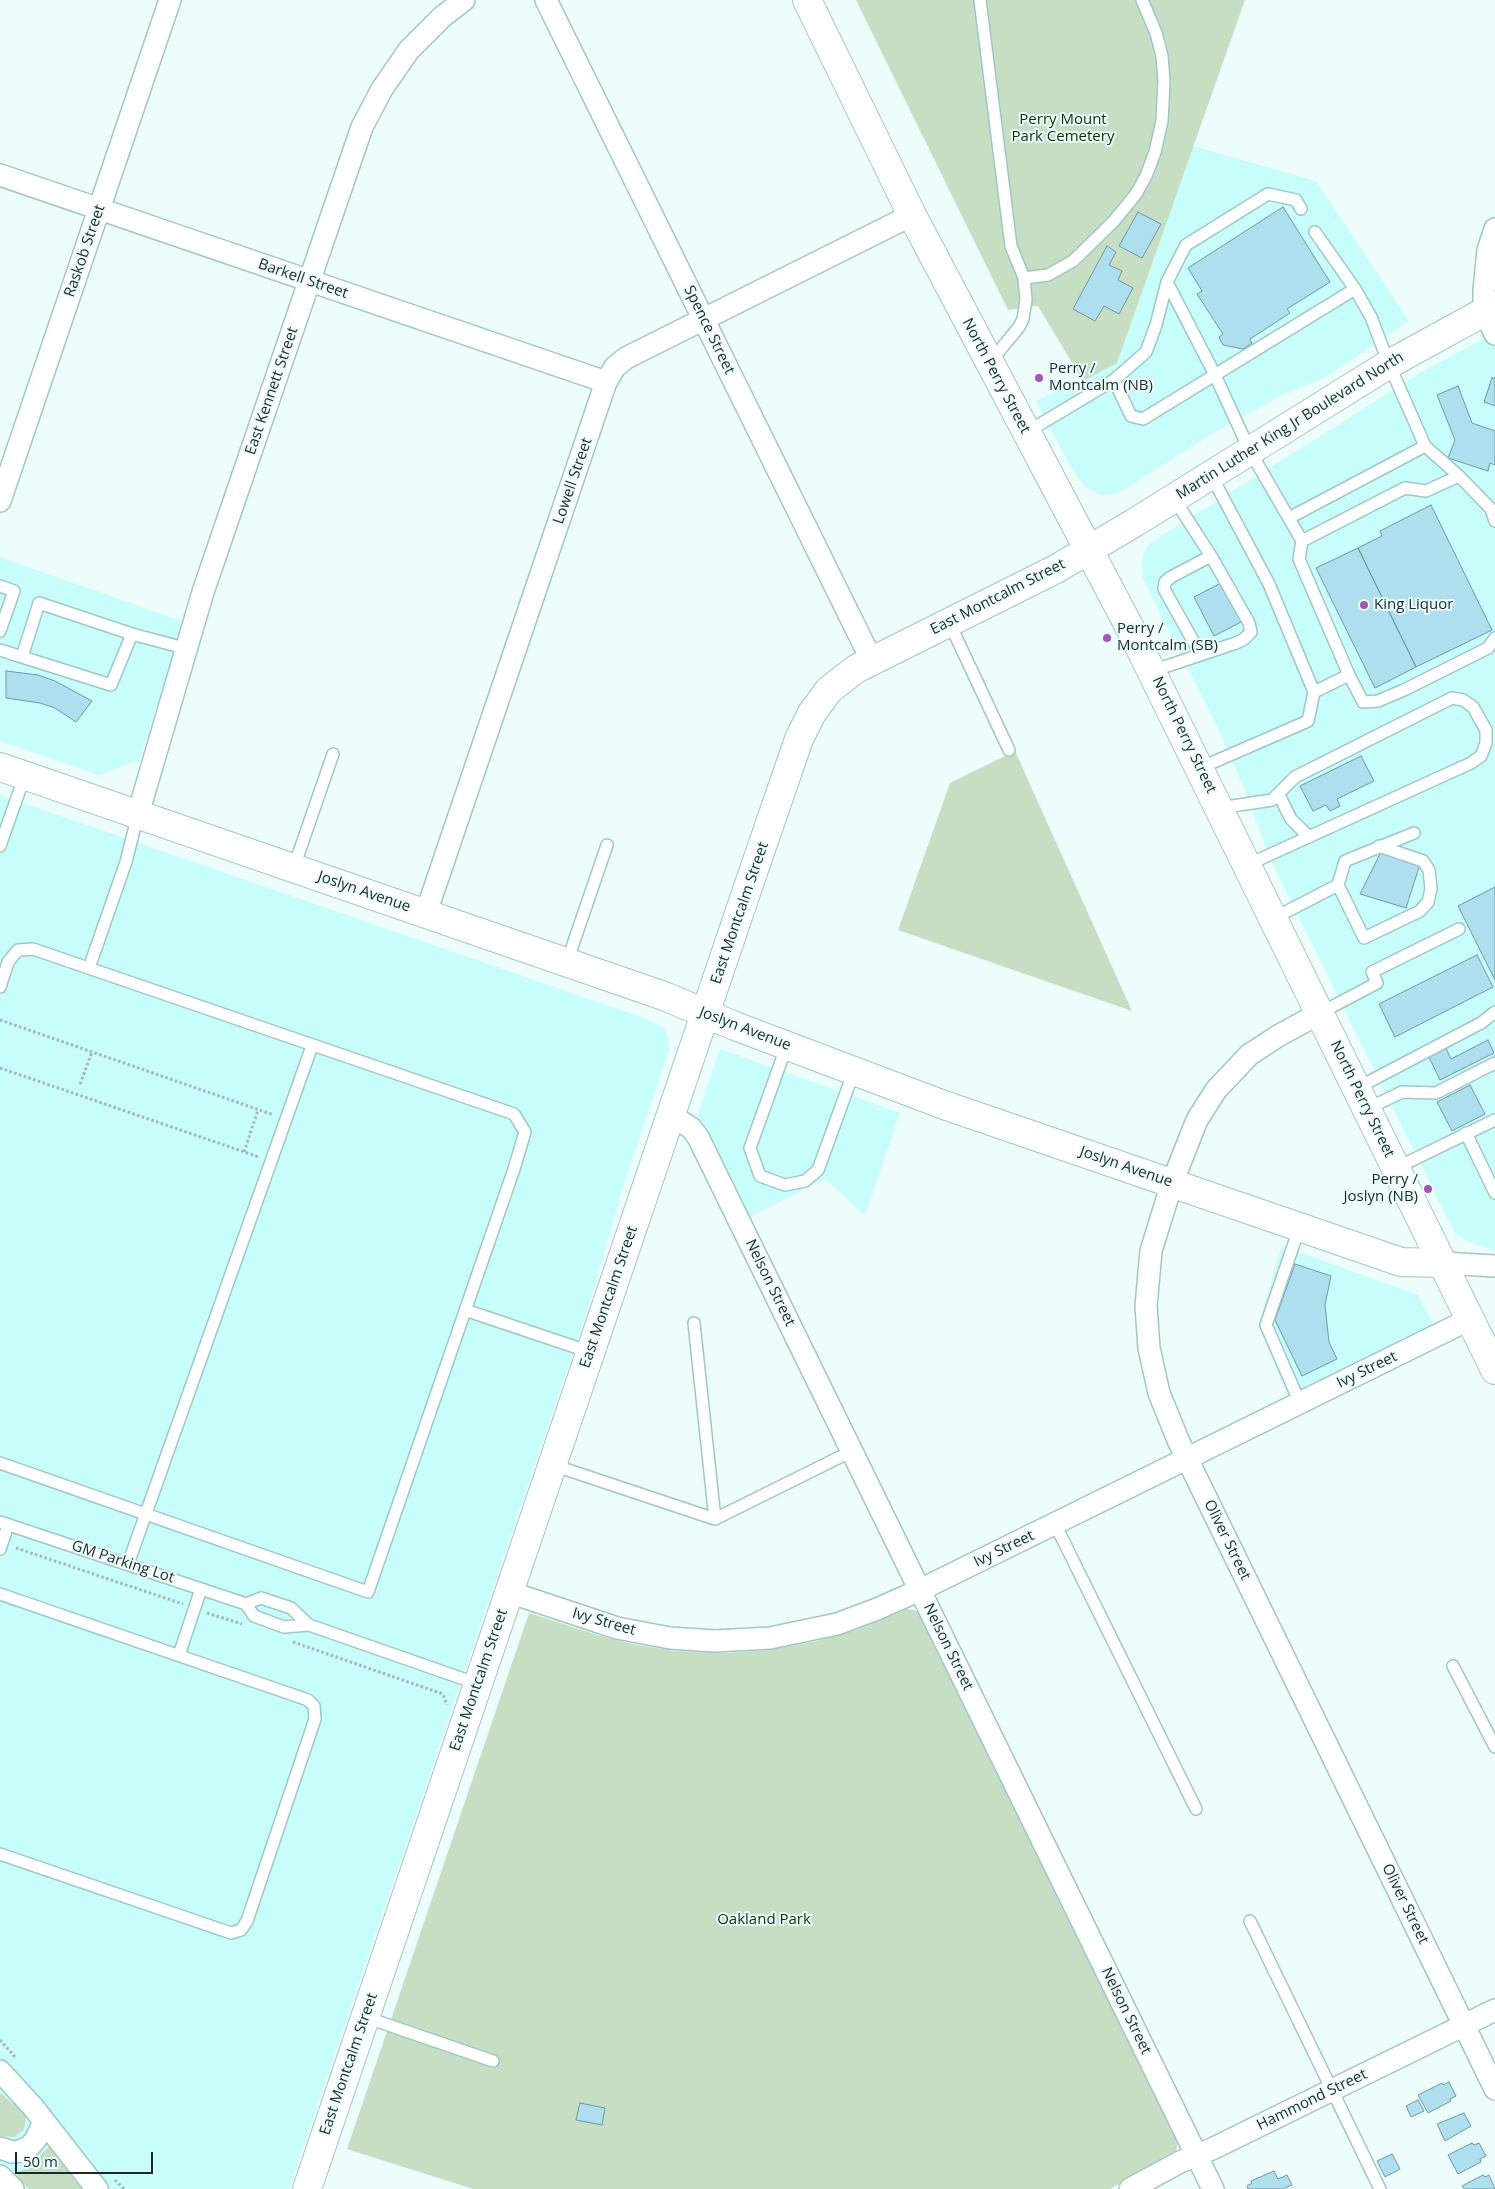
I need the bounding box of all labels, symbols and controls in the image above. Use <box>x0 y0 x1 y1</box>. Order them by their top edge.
park label: Perry Mount Park Cemetery <box>1012 111 1114 146</box>
street label: Raskob Street <box>61 202 109 300</box>
street label: Barkell Street <box>256 255 350 303</box>
street label: Spence Street <box>680 283 738 377</box>
street label: North Perry Street <box>958 315 1034 437</box>
street label: East Kennett Street <box>242 325 302 457</box>
street label: Martin Luther King Jr Boulevard North <box>1173 348 1407 504</box>
place label: Perry / Montcalm (NB) <box>1049 360 1153 395</box>
marker: Perry / Montcalm (NB) <box>1033 372 1045 384</box>
street label: Lowell Street <box>550 435 596 527</box>
street label: East Montcalm Street <box>927 555 1069 639</box>
place label: King Liquor <box>1374 596 1453 614</box>
marker: King Liquor <box>1358 599 1370 611</box>
place label: Perry / Montcalm (SB) <box>1117 620 1218 655</box>
marker: Perry / Montcalm (SB) <box>1101 632 1113 644</box>
street label: North Perry Street <box>1148 674 1220 796</box>
street label: East Montcalm Street <box>707 840 773 986</box>
street label: Joslyn Avenue <box>315 868 413 916</box>
street label: Joslyn Avenue <box>697 1003 793 1055</box>
street label: North Perry Street <box>1326 1038 1398 1160</box>
street label: Joslyn Avenue <box>1077 1143 1175 1191</box>
place label: Perry / Joslyn (NB) <box>1344 1171 1418 1206</box>
marker: Perry / Joslyn (NB) <box>1422 1183 1434 1195</box>
street label: East Montcalm Street <box>576 1224 642 1370</box>
street label: Nelson Street <box>741 1237 799 1329</box>
street label: Ivy Street <box>1334 1348 1400 1392</box>
street label: Oliver Street <box>1200 1497 1254 1583</box>
street label: Ivy Street <box>971 1527 1037 1571</box>
street label: GM Parking Lot <box>69 1537 177 1587</box>
street label: Nelson Street <box>919 1601 977 1693</box>
street label: Ivy Street <box>570 1604 638 1640</box>
street label: East Montcalm Street <box>446 1607 512 1753</box>
street label: Oliver Street <box>1378 1861 1432 1947</box>
park label: Oakland Park <box>717 1911 811 1929</box>
street label: Nelson Street <box>1097 1965 1155 2057</box>
street label: East Montcalm Street <box>316 1991 382 2137</box>
street label: Hammond Street <box>1254 2066 1370 2134</box>
scale bar <box>18 2142 155 2174</box>
text: 50 m <box>23 2151 58 2171</box>

